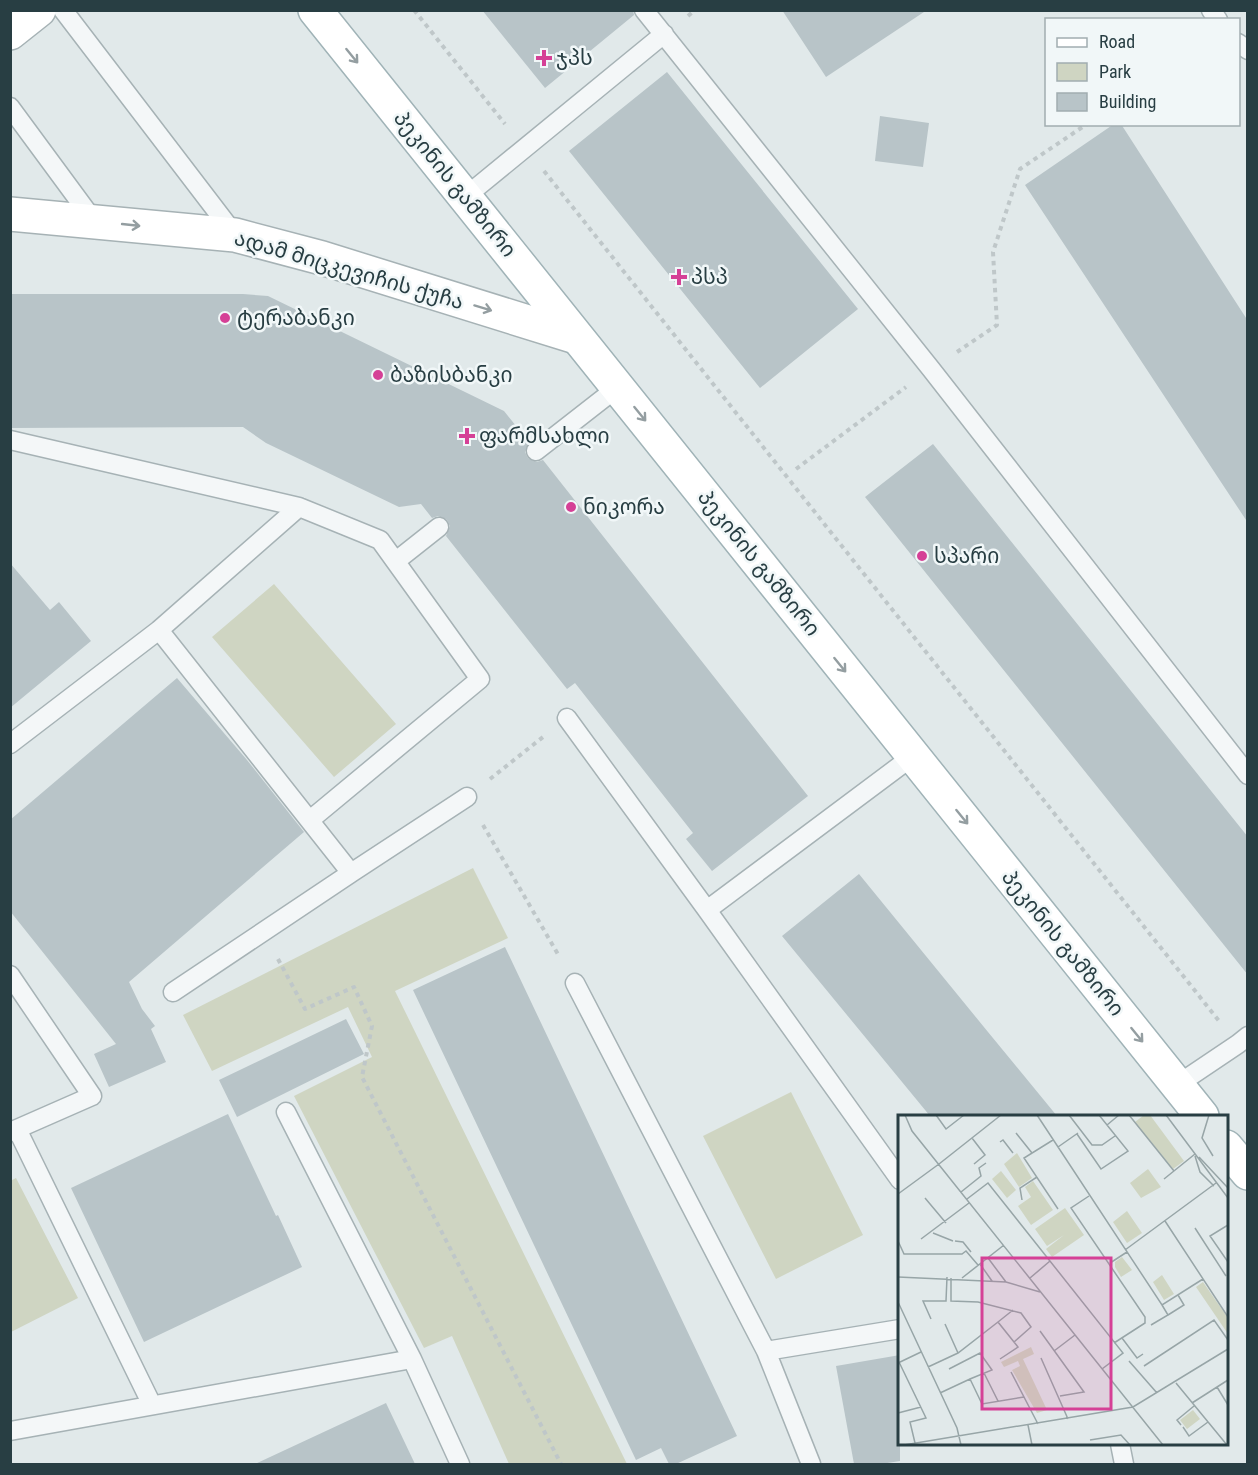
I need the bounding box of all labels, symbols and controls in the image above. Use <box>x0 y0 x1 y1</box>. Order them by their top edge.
legend <box>1045 18 1240 126</box>
text: Road <box>1099 31 1135 52</box>
place label: ჯპს <box>556 46 593 70</box>
one-way arrow <box>345 48 359 63</box>
marker: ჯპს <box>537 51 551 65</box>
text: Park <box>1099 61 1131 82</box>
text: Building <box>1099 91 1156 112</box>
street label: პეკინის გამზირი <box>389 106 521 262</box>
one-way arrow <box>121 220 141 231</box>
street label: ადამ მიცკევიჩის ქუჩა <box>231 226 466 315</box>
place label: პსპ <box>691 265 728 289</box>
marker: პსპ <box>672 270 686 284</box>
one-way arrow <box>474 303 493 314</box>
place label: ტერაბანკი <box>237 306 355 330</box>
marker: ტერაბანკი <box>218 311 232 325</box>
place label: ბაზისბანკი <box>390 363 513 387</box>
marker: ბაზისბანკი <box>371 368 385 382</box>
one-way arrow <box>633 406 646 422</box>
place label: ფარმსახლი <box>479 424 610 449</box>
marker: ფარმსახლი <box>460 429 474 443</box>
street label: პეკინის გამზირი <box>693 485 825 641</box>
place label: ნიკორა <box>583 495 665 519</box>
marker: ნიკორა <box>564 500 578 514</box>
place label: სპარი <box>934 544 999 568</box>
marker: სპარი <box>915 549 929 563</box>
one-way arrow <box>834 657 847 673</box>
one-way arrow <box>956 809 969 825</box>
street label: პეკინის გამზირი <box>997 865 1129 1021</box>
one-way arrow <box>1130 1027 1143 1043</box>
inset map <box>898 1115 1228 1445</box>

